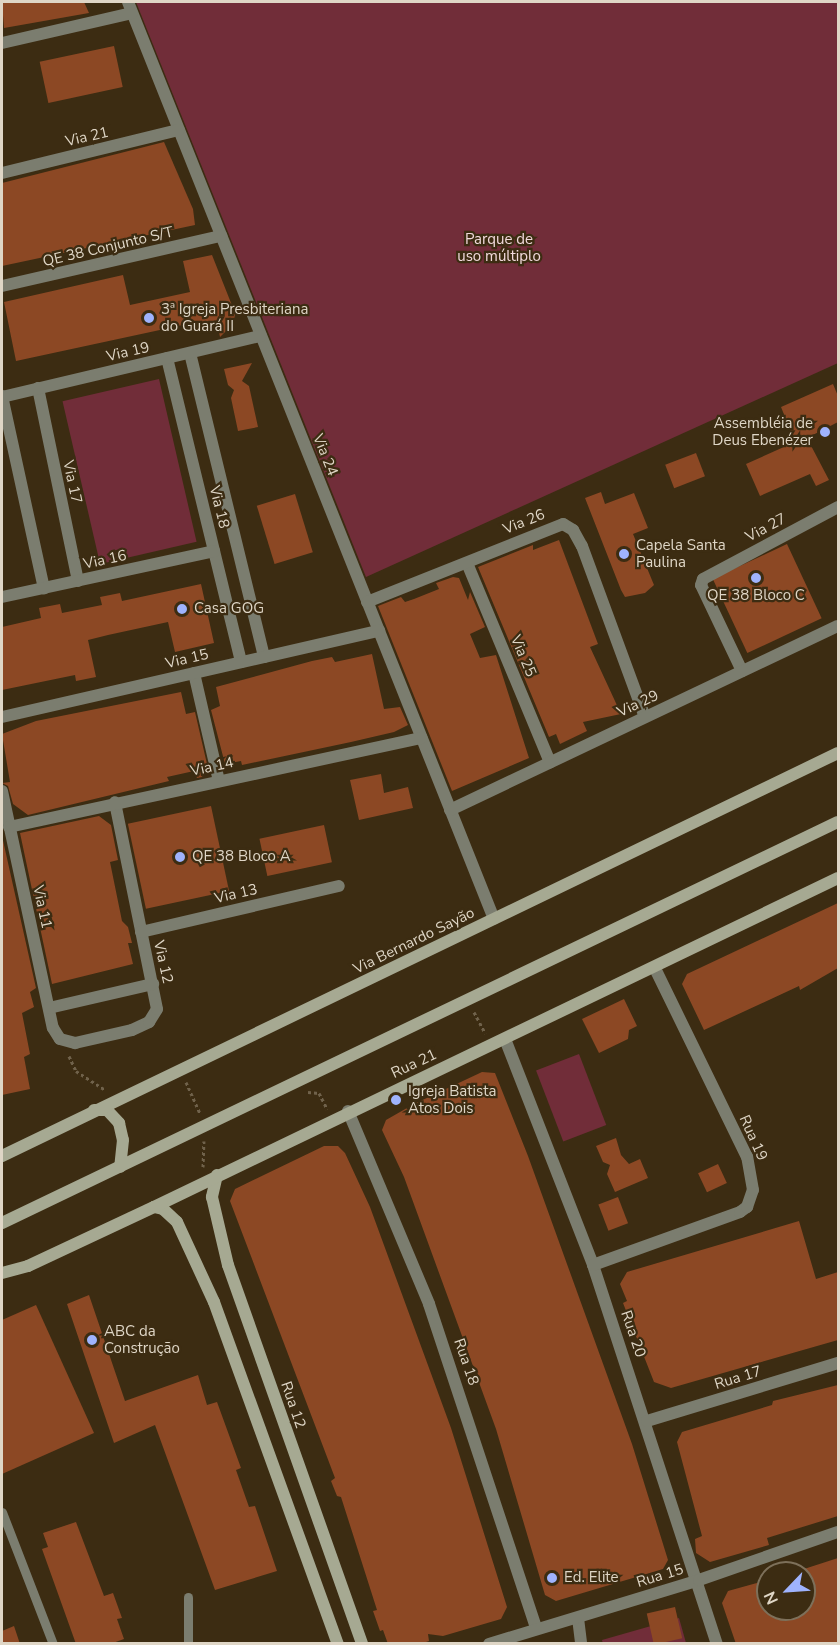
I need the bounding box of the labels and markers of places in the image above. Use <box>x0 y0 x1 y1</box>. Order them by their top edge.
place label: 3ª Igreja Presbiteriana do Guará II <box>161 300 308 335</box>
marker: 3ª Igreja Presbiteriana do Guará II <box>142 311 156 325</box>
place label: Assembléia de Deus Ebenézer <box>712 414 813 449</box>
marker: Assembléia de Deus Ebenézer <box>818 425 832 439</box>
place label: Capela Santa Paulina <box>636 536 726 571</box>
marker: Capela Santa Paulina <box>617 547 631 561</box>
marker: QE 38 Bloco C <box>749 571 763 585</box>
place label: QE 38 Bloco C <box>707 587 805 605</box>
place label: Casa GOG <box>194 600 264 618</box>
marker: Casa GOG <box>175 602 189 616</box>
place label: QE 38 Bloco A <box>192 848 291 866</box>
marker: QE 38 Bloco A <box>173 850 187 864</box>
place label: Igreja Batista Atos Dois <box>408 1082 496 1117</box>
marker: Igreja Batista Atos Dois <box>389 1093 403 1107</box>
place label: ABC da Construção <box>104 1322 180 1357</box>
marker: ABC da Construção <box>85 1333 99 1347</box>
place label: Ed. Elite <box>564 1569 619 1587</box>
marker: Ed. Elite <box>545 1571 559 1585</box>

